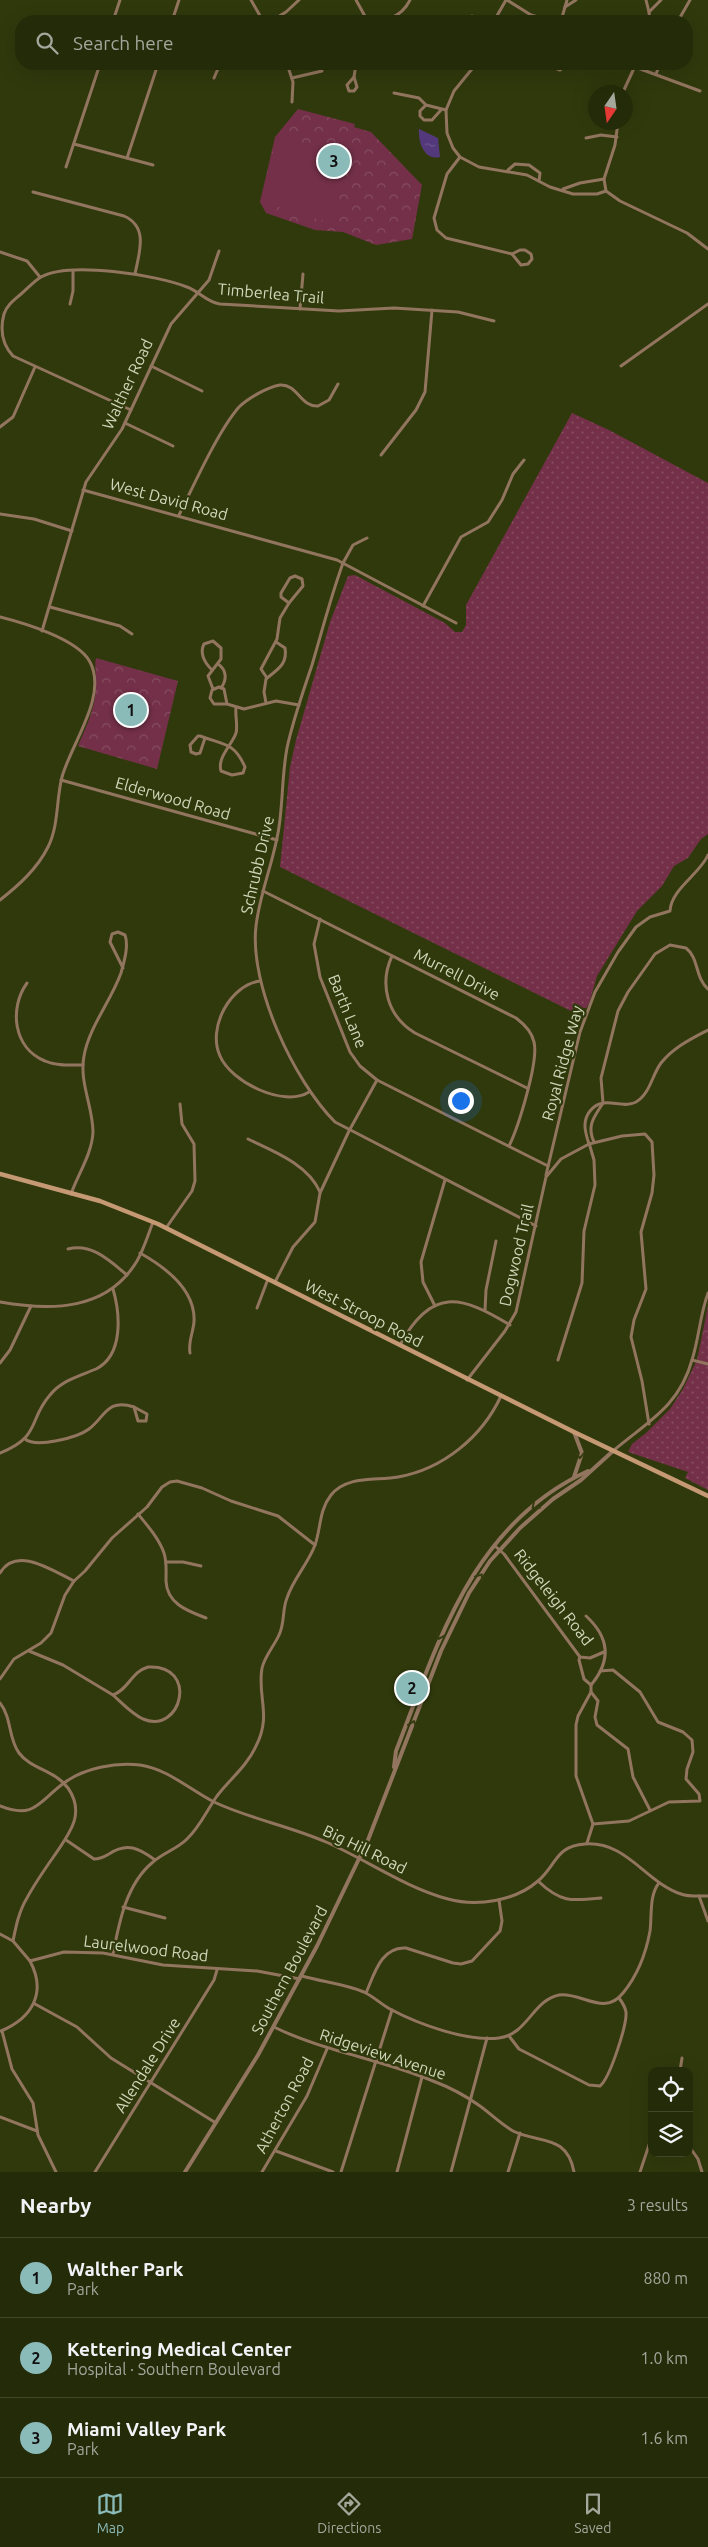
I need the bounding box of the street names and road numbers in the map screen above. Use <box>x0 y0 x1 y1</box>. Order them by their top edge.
street label: Timberlea Trail <box>217 279 325 307</box>
street label: Walther Road <box>98 336 156 432</box>
street label: West David Road <box>108 475 230 523</box>
street label: Elderwood Road <box>113 773 233 823</box>
street label: Schrubb Drive <box>237 814 277 916</box>
street label: Murrell Drive <box>411 945 503 1003</box>
street label: Barth Lane <box>325 972 371 1050</box>
street label: Royal Ridge Way <box>538 1003 586 1123</box>
street label: Dogwood Trail <box>495 1202 537 1308</box>
street label: West Stroop Road <box>302 1276 426 1350</box>
street label: Ridgeleigh Road <box>511 1545 597 1649</box>
street label: Big Hill Road <box>320 1821 410 1877</box>
street label: Southern Boulevard <box>247 1903 331 2037</box>
street label: Laurelwood Road <box>83 1931 209 1965</box>
street label: Allendale Drive <box>111 2014 183 2116</box>
street label: Ridgeview Avenue <box>318 2025 448 2083</box>
street label: Atherton Road <box>251 2054 317 2156</box>

